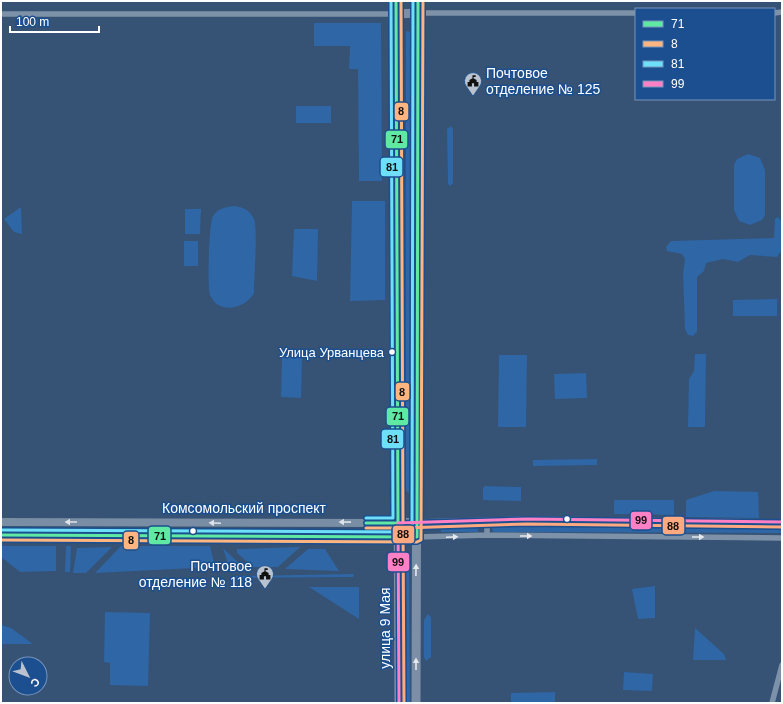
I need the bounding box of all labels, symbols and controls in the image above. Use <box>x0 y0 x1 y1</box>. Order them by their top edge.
scale bar <box>10 8 99 34</box>
legend <box>635 8 775 100</box>
text: 100 m <box>16 15 49 29</box>
text: 71 <box>671 17 685 31</box>
text: 8 <box>671 37 678 51</box>
text: 81 <box>671 57 685 71</box>
place label: Почтовое отделение № 125 <box>486 65 601 97</box>
public building icon: Почтовое отделение № 125 <box>463 71 483 96</box>
text: 99 <box>671 77 685 91</box>
line badge: 8 <box>394 102 409 121</box>
text: 8 <box>398 105 404 117</box>
line badge: 71 <box>385 130 408 149</box>
text: 71 <box>391 133 403 145</box>
line badge: 81 <box>380 157 403 177</box>
text: 81 <box>386 161 398 173</box>
place label: Улица Урванцева <box>279 345 385 360</box>
marker: Улица Урванцева <box>387 347 397 357</box>
line badge: 8 <box>395 382 410 401</box>
text: 8 <box>399 386 405 398</box>
line badge: 71 <box>386 407 409 426</box>
text: 71 <box>392 410 404 422</box>
line badge: 81 <box>381 429 404 449</box>
text: 81 <box>387 433 399 445</box>
street label: Комсомольский проспект <box>162 500 327 516</box>
line badge: 99 <box>630 511 652 530</box>
unlabelled marker <box>562 514 572 524</box>
text: 99 <box>635 514 647 526</box>
line badge: 88 <box>662 516 685 535</box>
one-way arrow <box>64 519 77 525</box>
one-way arrow <box>338 519 351 525</box>
one-way arrow <box>208 520 221 526</box>
text: 88 <box>667 520 679 532</box>
line badge: 88 <box>392 525 415 544</box>
line badge: 71 <box>148 526 171 545</box>
unlabelled marker <box>188 526 198 536</box>
text: 88 <box>397 528 409 540</box>
text: 71 <box>154 530 166 542</box>
line badge: 8 <box>123 531 139 550</box>
one-way arrow <box>446 533 458 540</box>
one-way arrow <box>520 533 533 539</box>
text: 8 <box>128 534 134 546</box>
one-way arrow <box>692 534 705 540</box>
line badge: 99 <box>387 552 410 572</box>
text: 99 <box>392 556 404 568</box>
place label: Почтовое отделение № 118 <box>139 558 252 590</box>
one-way arrow <box>413 563 419 576</box>
public building icon: Почтовое отделение № 118 <box>255 564 275 589</box>
street label: улица 9 Мая <box>377 587 393 669</box>
north arrow <box>8 656 48 696</box>
one-way arrow <box>413 657 419 670</box>
text: С <box>28 676 43 690</box>

